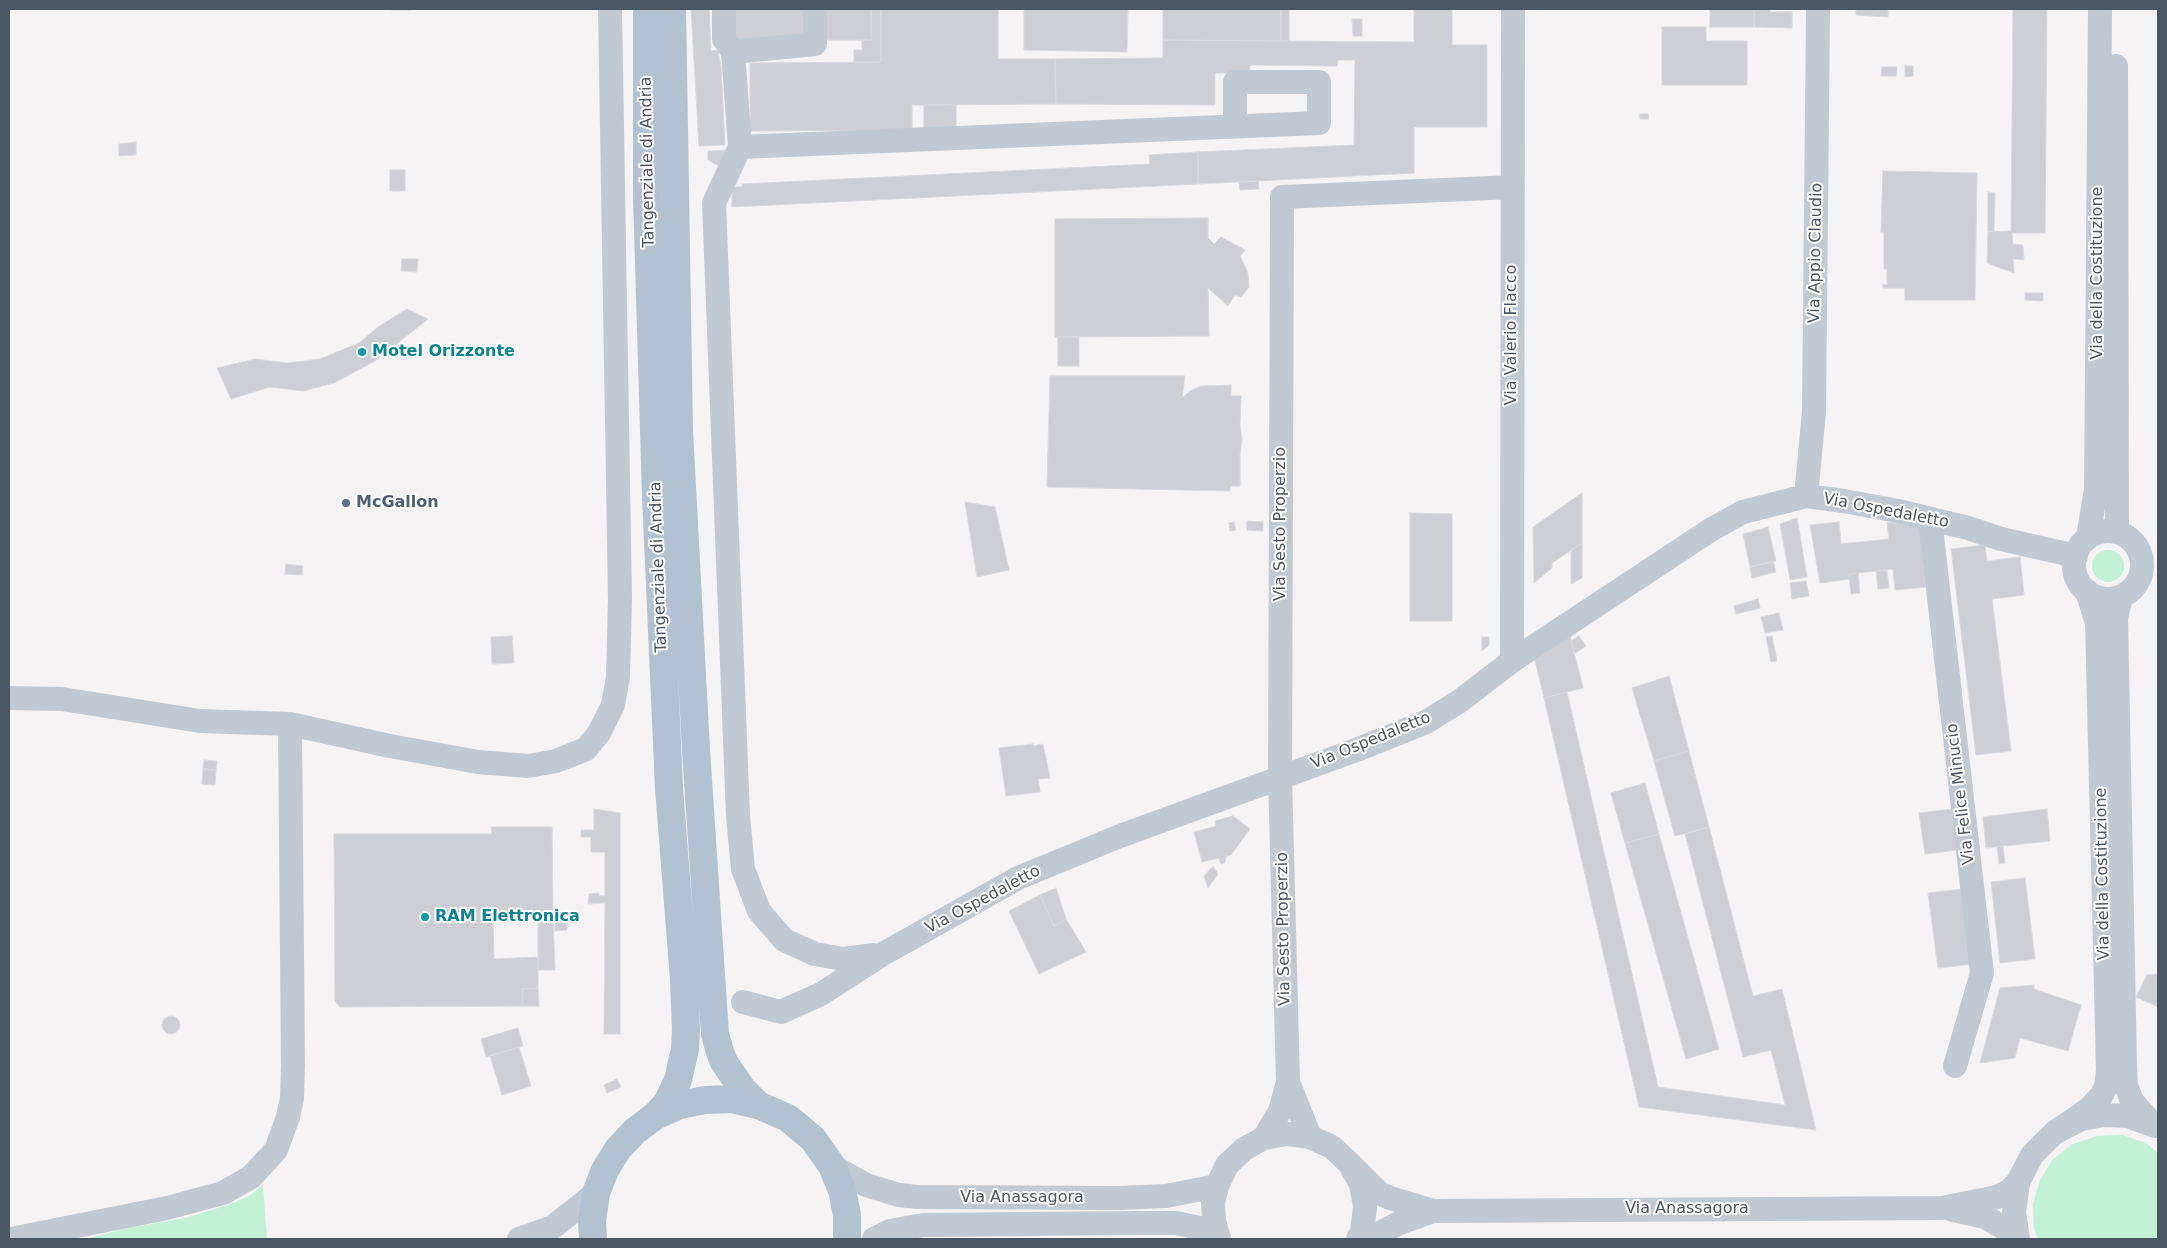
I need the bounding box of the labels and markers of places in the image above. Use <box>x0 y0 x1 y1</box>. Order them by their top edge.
place label: Motel Orizzonte <box>372 342 515 362</box>
marker: Motel Orizzonte <box>356 346 368 358</box>
place label: McGallon <box>356 493 439 513</box>
marker: McGallon <box>340 497 352 509</box>
place label: RAM Elettronica <box>435 907 580 927</box>
marker: RAM Elettronica <box>419 911 431 923</box>

